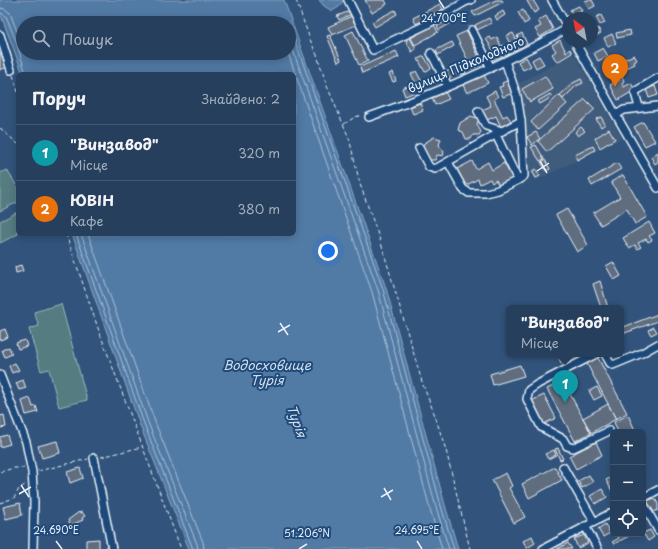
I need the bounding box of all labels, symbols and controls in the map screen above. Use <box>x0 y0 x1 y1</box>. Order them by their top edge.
text: 24.700°E <box>421 10 467 25</box>
north arrow <box>562 12 598 48</box>
search box <box>16 16 296 60</box>
icon: search <box>30 27 52 49</box>
text: Пошук <box>62 27 113 50</box>
street label: вулиця Підколодного <box>404 31 527 97</box>
pin: 2 <box>602 54 628 87</box>
text: Поруч <box>32 85 86 111</box>
text: Знайдено: 2 <box>201 89 280 108</box>
text: "Винзавод" <box>70 132 159 155</box>
text: 1 <box>42 143 48 162</box>
text: 320 m <box>238 143 280 162</box>
text: Місце <box>70 155 108 174</box>
text: ЮВІН <box>70 188 114 211</box>
text: 2 <box>40 199 50 218</box>
text: 380 m <box>237 199 280 218</box>
text: Кафе <box>70 211 103 230</box>
your location <box>318 241 338 261</box>
popup <box>506 305 624 357</box>
text: "Винзавод" <box>521 310 609 333</box>
text: Місце <box>521 333 559 352</box>
water label: Водосховище Турія <box>223 355 312 389</box>
pin: 1 <box>552 370 578 403</box>
water label: Турія <box>283 402 312 441</box>
map controls <box>610 429 646 537</box>
button: + <box>610 429 646 465</box>
button: − <box>610 465 646 501</box>
button: locate <box>610 501 646 537</box>
text: 24.690°E <box>33 522 79 537</box>
text: 24.695°E <box>394 522 440 537</box>
text: 51.206°N <box>284 525 330 540</box>

